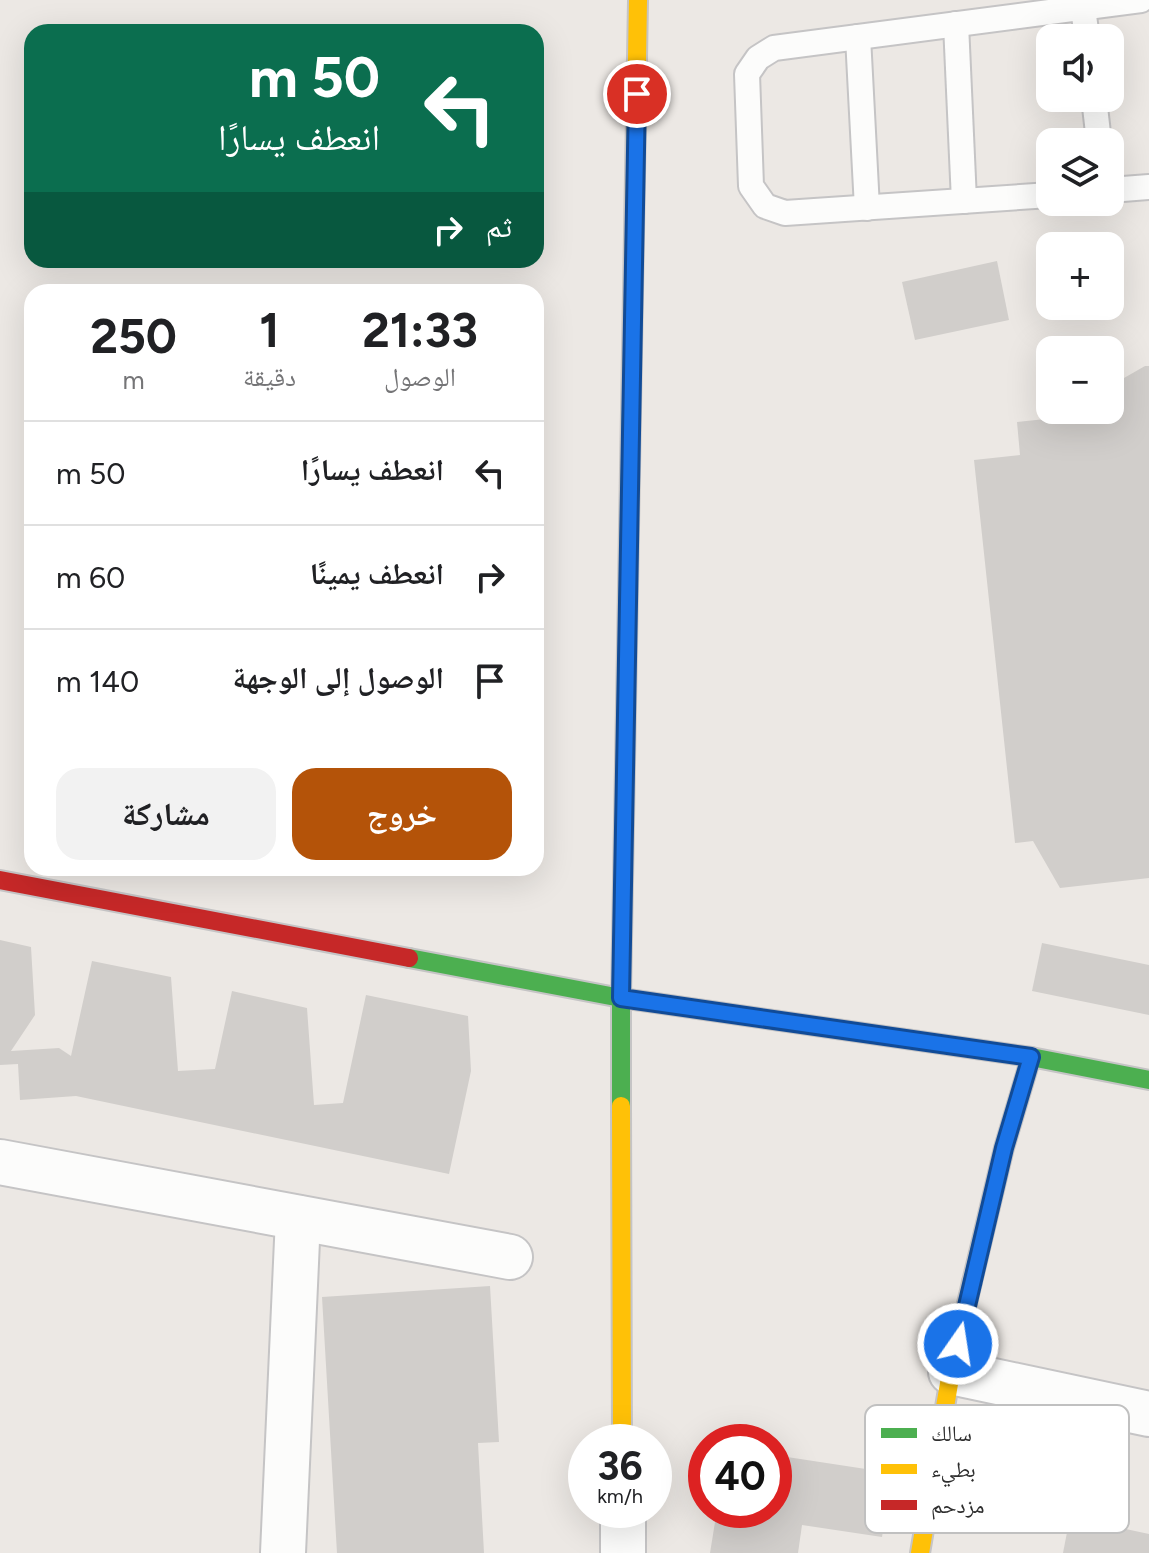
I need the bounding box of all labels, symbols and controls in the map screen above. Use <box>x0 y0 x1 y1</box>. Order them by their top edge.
map controls <box>1036 24 1124 424</box>
button: sound <box>1036 24 1124 112</box>
text: 50 m <box>249 44 380 111</box>
icon: left <box>408 56 512 160</box>
pin <box>603 60 671 128</box>
icon: arrive <box>615 72 659 116</box>
text: انعطف يسارًا <box>218 116 380 159</box>
button: layers <box>1036 128 1124 216</box>
icon: right <box>426 208 470 252</box>
text: ثم <box>486 208 512 245</box>
button: + <box>1036 232 1124 320</box>
text: 1 <box>259 301 280 359</box>
text: 21:33 <box>362 301 478 359</box>
text: 250 <box>90 307 177 365</box>
button: − <box>1036 336 1124 424</box>
text: دقيقة <box>243 361 296 393</box>
text: الوصول <box>384 361 456 393</box>
text: m <box>122 364 145 396</box>
text: انعطف يسارًا <box>301 451 444 488</box>
icon: left <box>468 451 512 495</box>
text: 50 m <box>56 455 125 492</box>
text: انعطف يمينًا <box>310 555 444 592</box>
icon: right <box>468 555 512 599</box>
text: 60 m <box>56 559 125 596</box>
text: الوصول إلى الوجهة <box>232 659 444 696</box>
icon: arrive <box>468 659 512 703</box>
text: 140 m <box>56 663 139 700</box>
button: مشاركة <box>56 768 276 860</box>
button: خروج <box>292 768 512 860</box>
position arrow <box>916 1302 1000 1386</box>
legend <box>865 1405 1129 1533</box>
text: سالك <box>931 1420 972 1447</box>
speed limit sign: 40 <box>688 1424 792 1528</box>
text: 36 <box>597 1442 643 1490</box>
text: بطيء <box>931 1456 976 1487</box>
text: km/h <box>597 1484 643 1508</box>
text: مزدحم <box>931 1492 985 1520</box>

